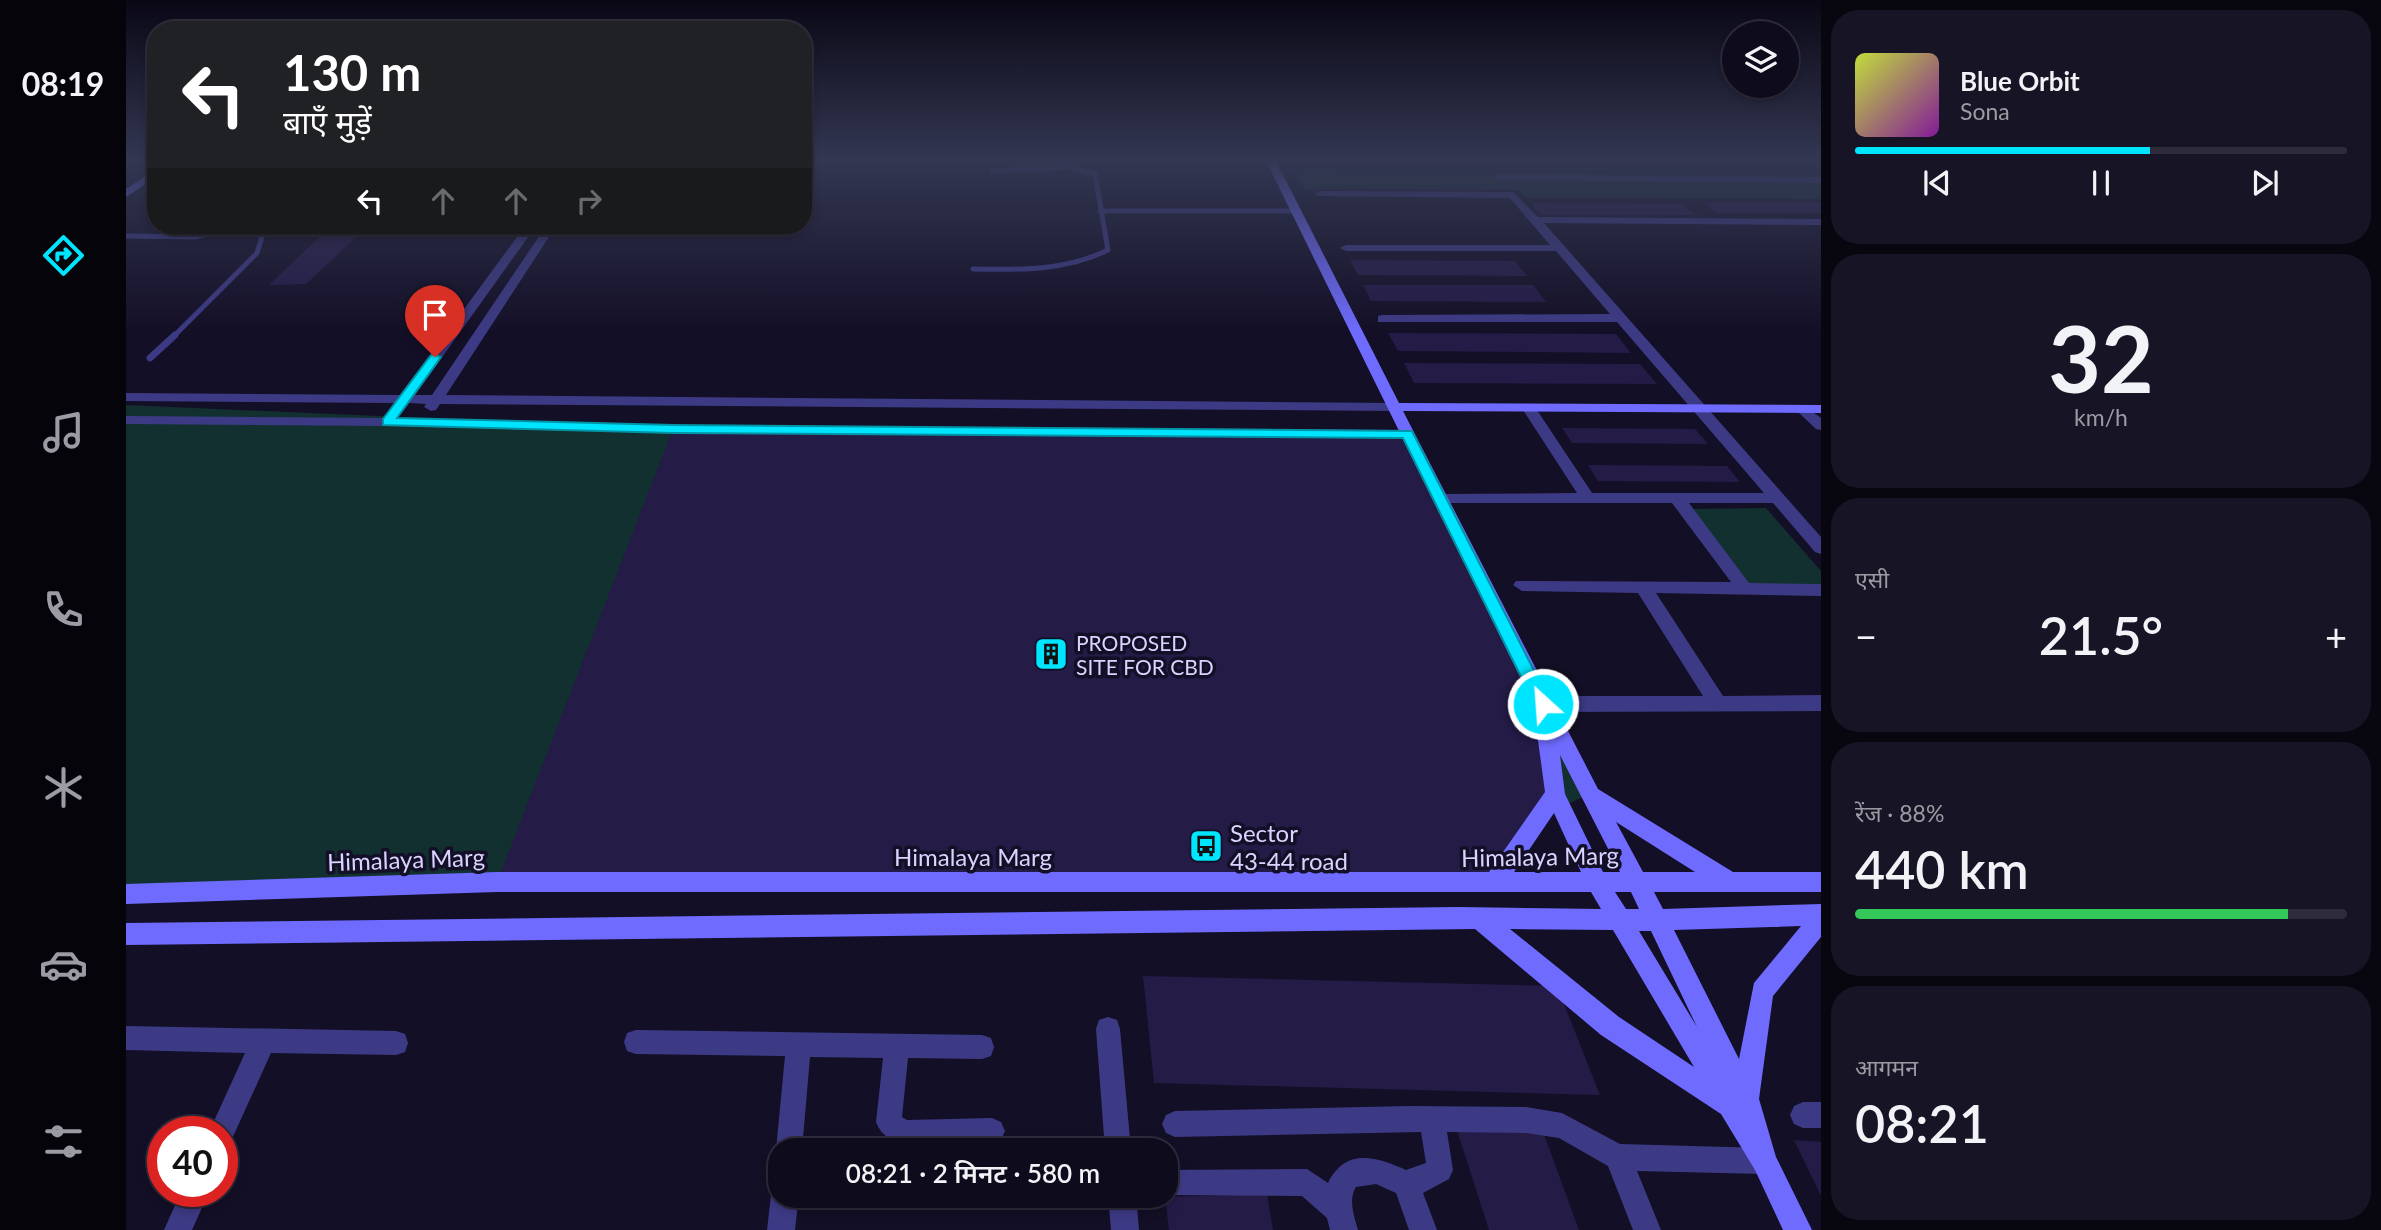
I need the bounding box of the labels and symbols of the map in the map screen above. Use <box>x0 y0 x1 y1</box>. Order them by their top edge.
pin <box>405 285 465 357</box>
place label: PROPOSED SITE FOR CBD <box>1076 630 1214 679</box>
building icon: PROPOSED SITE FOR CBD <box>1032 635 1070 673</box>
position arrow <box>1506 667 1580 741</box>
place label: Sector 43-44 road <box>1230 818 1348 875</box>
bus stop icon: Sector 43-44 road <box>1187 827 1225 865</box>
street label: Himalaya Marg <box>1461 840 1619 872</box>
street label: Himalaya Marg <box>327 842 485 876</box>
street label: Himalaya Marg <box>894 842 1052 871</box>
speed limit sign: 40 <box>147 1116 238 1207</box>

